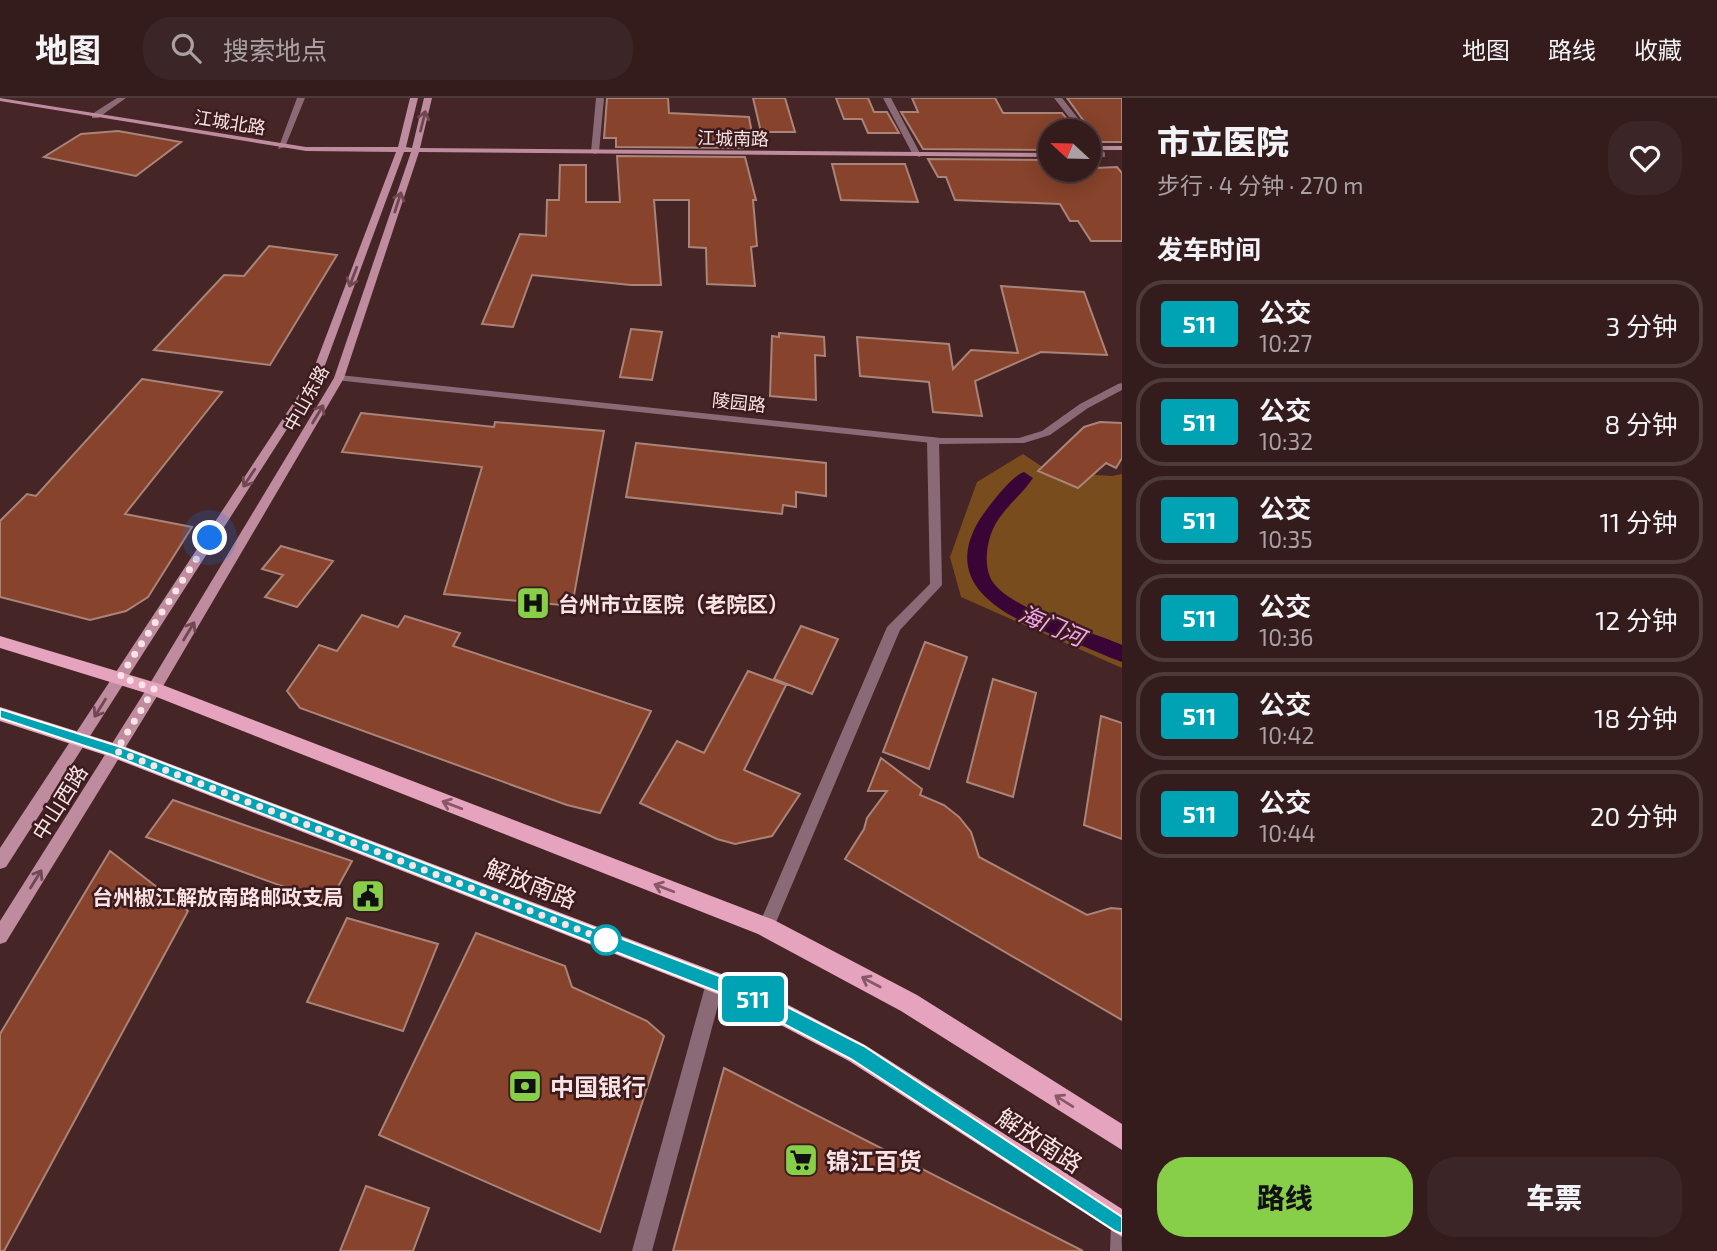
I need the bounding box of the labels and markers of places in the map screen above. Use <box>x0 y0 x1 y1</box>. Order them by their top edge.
hospital icon: 台州市立医院（老院区） <box>514 584 552 622</box>
place label: 台州市立医院（老院区） <box>558 591 789 616</box>
public building icon: 台州椒江解放南路邮政支局 <box>349 877 387 915</box>
place label: 台州椒江解放南路邮政支局 <box>92 884 344 909</box>
unlabelled marker <box>591 925 621 955</box>
bank icon: 中国银行 <box>506 1067 544 1105</box>
place label: 中国银行 <box>550 1072 646 1101</box>
supermarket icon: 锦江百货 <box>782 1141 820 1179</box>
place label: 锦江百货 <box>826 1146 922 1175</box>

